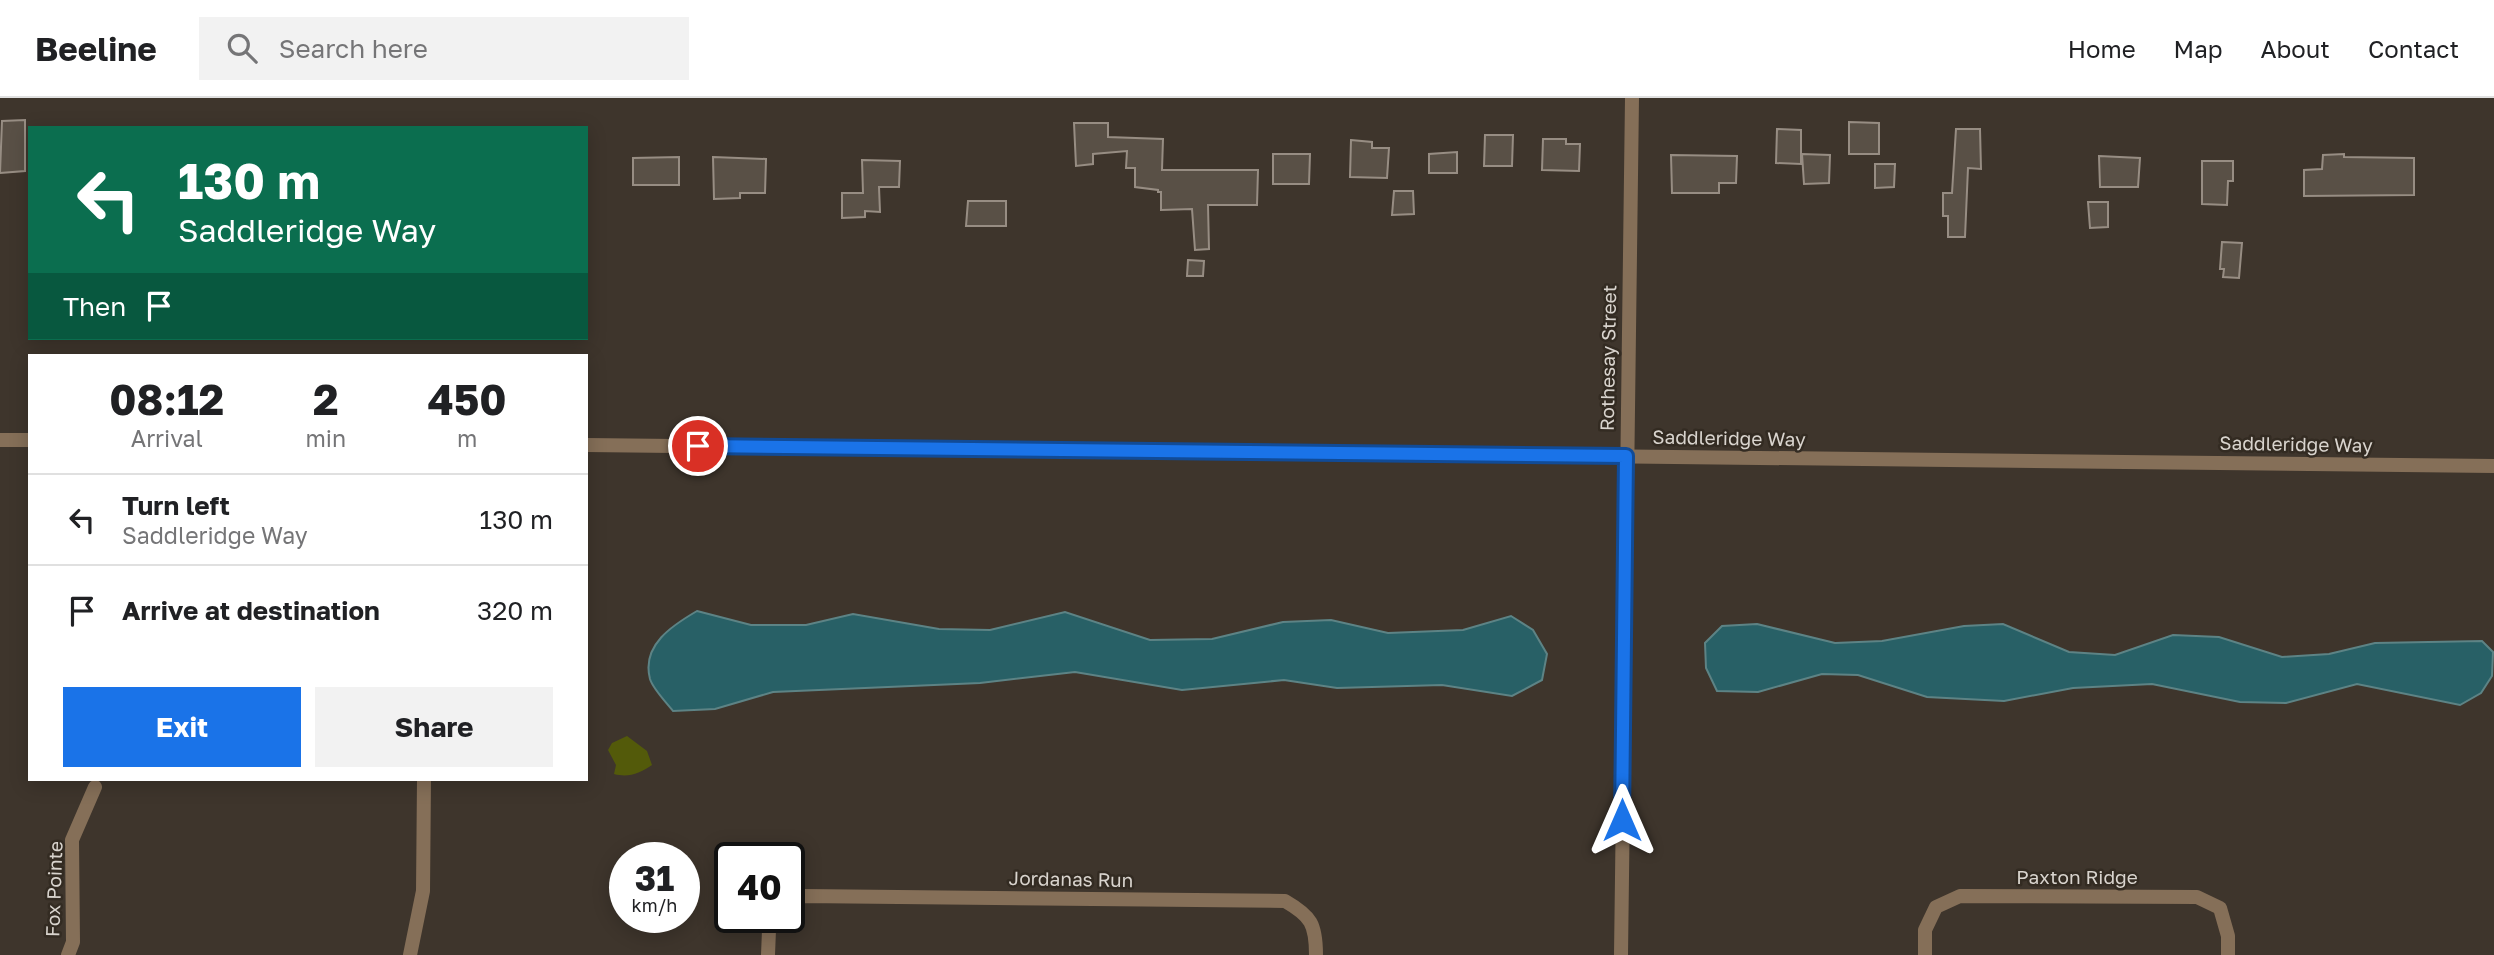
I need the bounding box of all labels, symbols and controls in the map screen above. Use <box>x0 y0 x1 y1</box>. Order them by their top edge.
search box <box>199 17 689 80</box>
text: Beeline <box>35 29 157 68</box>
icon: search <box>223 29 261 67</box>
text: Search here <box>279 33 428 64</box>
text: Home <box>2068 34 2136 63</box>
text: Map <box>2174 34 2223 63</box>
text: About <box>2261 34 2330 63</box>
text: Contact <box>2368 34 2459 63</box>
text: 130 m <box>178 151 320 210</box>
icon: left <box>63 154 154 245</box>
text: Saddleridge Way <box>178 211 436 249</box>
street label: Rothesay Street <box>1595 285 1620 431</box>
icon: arrive <box>140 287 178 325</box>
text: Then <box>63 291 126 322</box>
text: 08:12 <box>109 374 224 424</box>
text: 2 <box>313 374 339 424</box>
text: 450 <box>427 374 507 424</box>
pin <box>668 416 728 476</box>
text: Arrival <box>131 424 203 452</box>
text: min <box>306 424 346 452</box>
text: m <box>457 424 477 452</box>
street label: Saddleridge Way <box>1652 425 1806 450</box>
icon: arrive <box>679 427 717 465</box>
street label: Saddleridge Way <box>2219 431 2373 456</box>
text: Turn left <box>122 490 230 521</box>
icon: left <box>63 501 101 539</box>
text: 130 m <box>480 504 553 535</box>
text: Saddleridge Way <box>122 521 308 549</box>
icon: arrive <box>63 592 101 630</box>
text: Arrive at destination <box>122 595 380 626</box>
text: 320 m <box>477 595 553 626</box>
button: Exit <box>63 687 301 767</box>
button: Share <box>315 687 553 767</box>
position arrow <box>1585 783 1659 857</box>
street label: Fox Pointe <box>40 841 67 937</box>
speed limit sign: 40 <box>714 842 805 933</box>
text: 31 <box>635 857 674 899</box>
street label: Paxton Ridge <box>2016 865 2138 888</box>
street label: Jordanas Run <box>1009 866 1133 891</box>
text: km/h <box>632 894 677 916</box>

